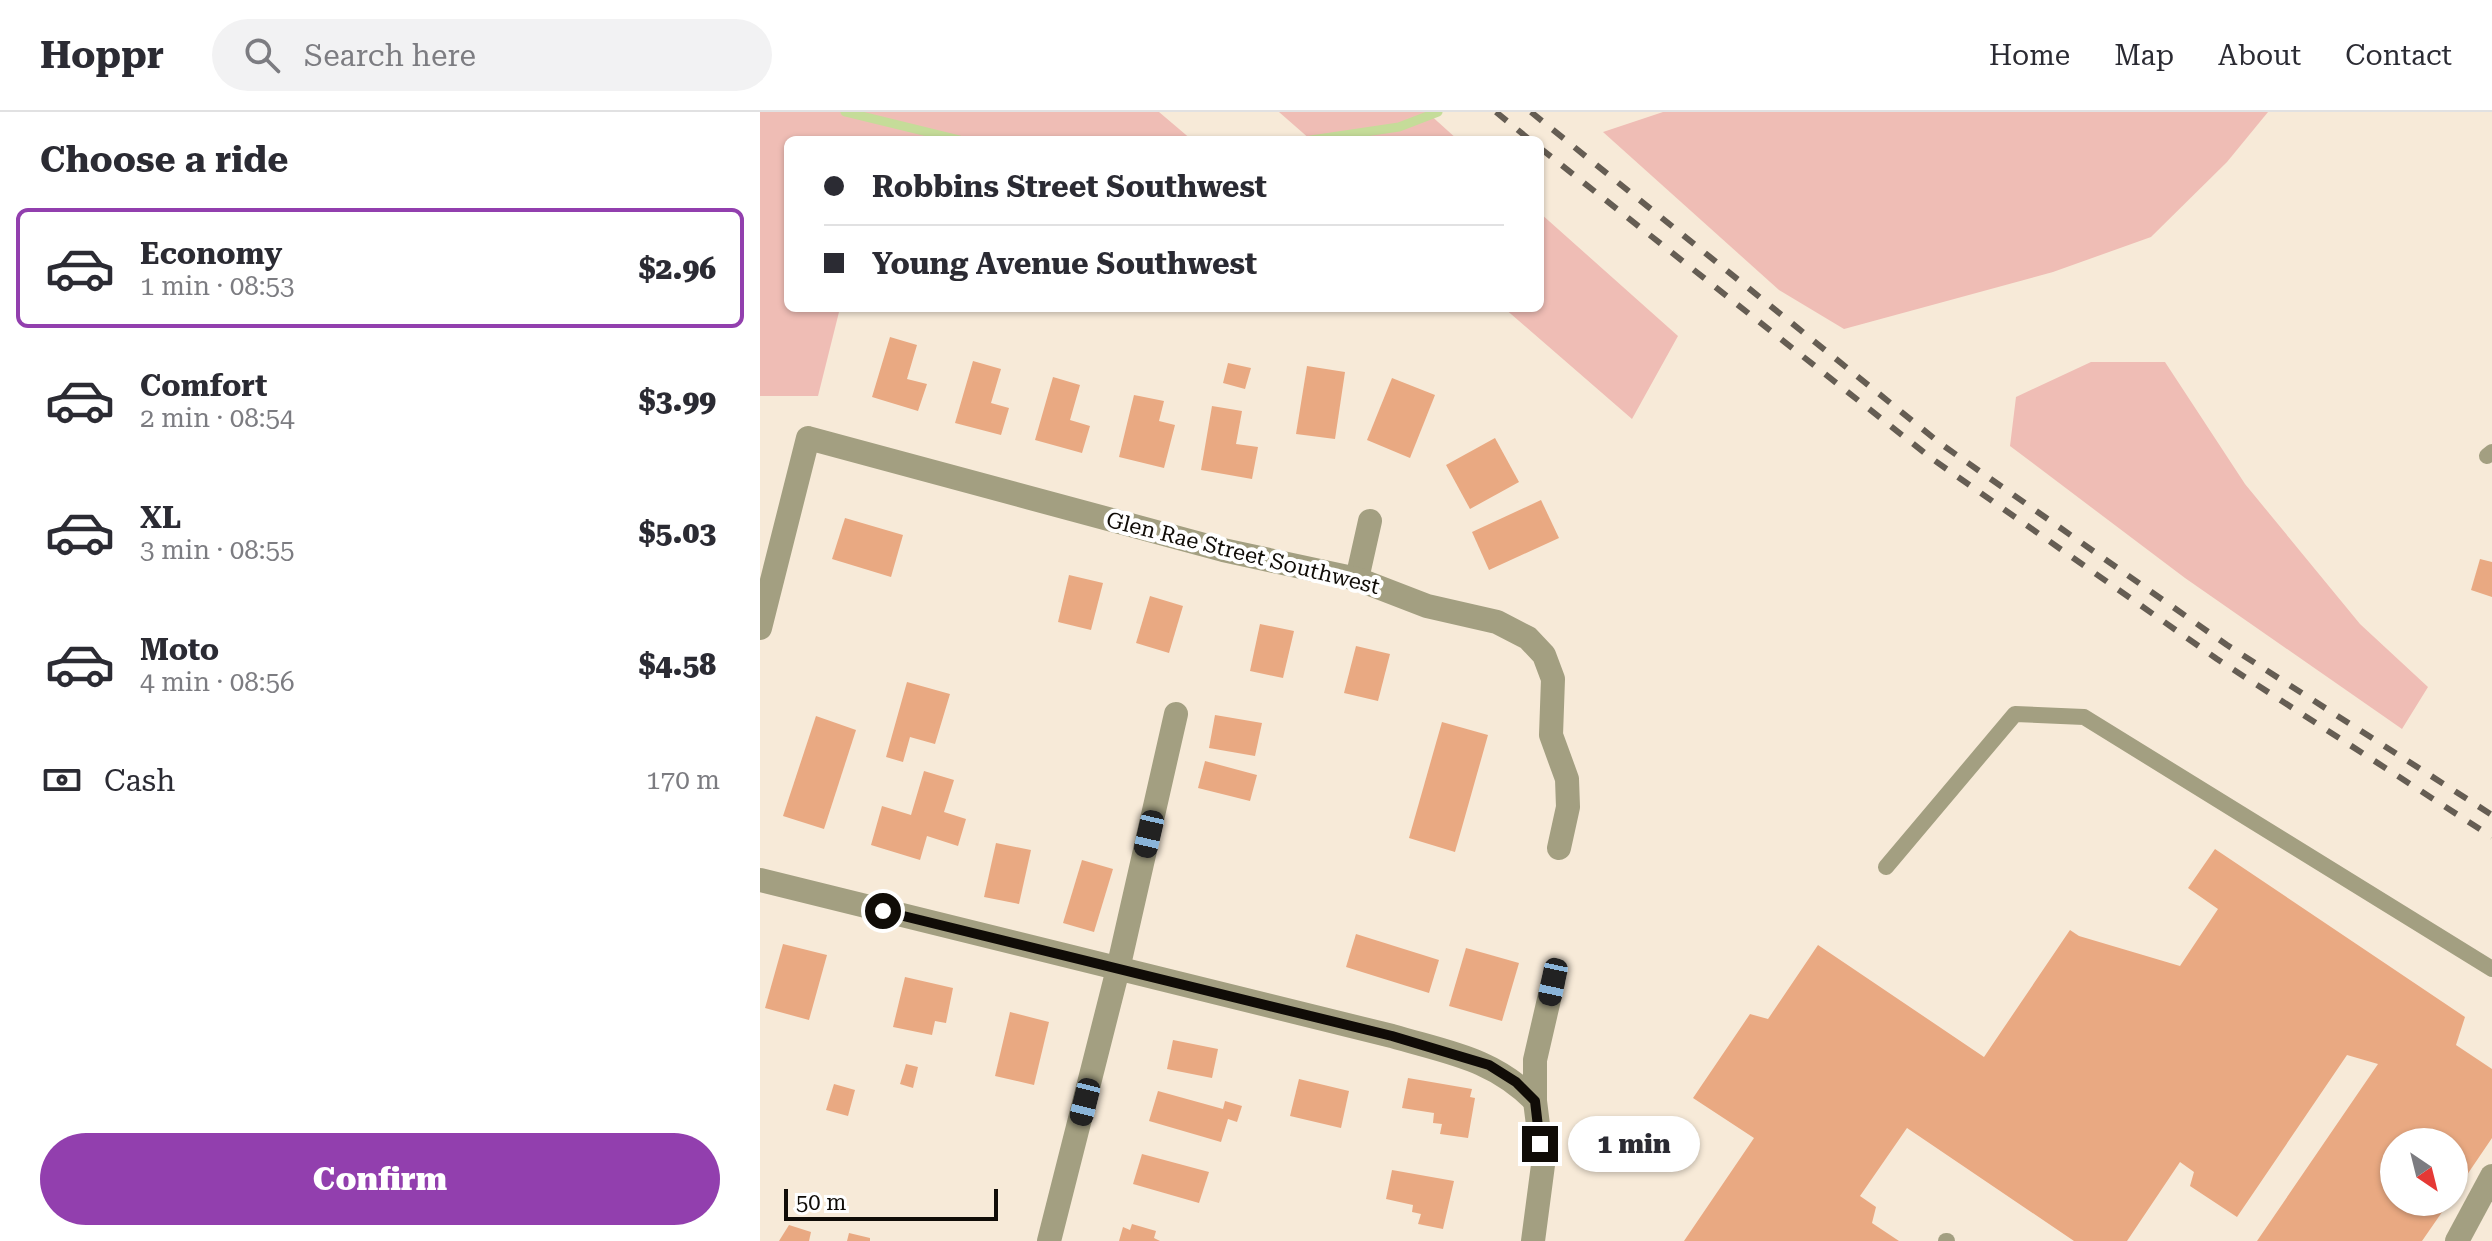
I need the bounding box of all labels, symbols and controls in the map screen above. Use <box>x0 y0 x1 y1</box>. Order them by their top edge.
search box <box>212 19 772 91</box>
text: Hoppr <box>40 33 164 77</box>
icon: search <box>240 33 284 77</box>
text: Search here <box>304 38 476 73</box>
text: Home <box>1989 39 2070 72</box>
text: Map <box>2114 39 2174 72</box>
text: About <box>2218 39 2301 72</box>
text: Contact <box>2345 39 2452 72</box>
text: Choose a ride <box>40 139 288 181</box>
text: Robbins Street Southwest <box>872 169 1267 204</box>
icon: car <box>44 232 116 304</box>
text: Economy <box>140 236 282 271</box>
text: Young Avenue Southwest <box>872 246 1257 281</box>
text: $2.96 <box>639 251 716 286</box>
text: 1 min · 08:53 <box>140 271 295 301</box>
icon: car <box>44 364 116 436</box>
text: Comfort <box>140 368 267 403</box>
text: $3.99 <box>639 383 716 418</box>
text: 2 min · 08:54 <box>140 403 295 433</box>
icon: car <box>44 496 116 568</box>
text: XL <box>140 500 181 535</box>
street label: Glen Rae Street Southwest <box>1104 507 1382 599</box>
text: $5.03 <box>639 515 716 550</box>
text: 3 min · 08:55 <box>140 535 295 565</box>
icon: car <box>44 628 116 700</box>
text: Moto <box>140 632 219 667</box>
text: $4.58 <box>639 647 716 682</box>
text: 4 min · 08:56 <box>140 667 295 697</box>
icon: cash <box>40 758 84 802</box>
text: Cash <box>104 763 175 798</box>
text: 170 m <box>646 765 720 795</box>
car <box>1132 808 1166 860</box>
route start <box>865 893 901 929</box>
car <box>1536 956 1570 1008</box>
car <box>1068 1076 1102 1128</box>
callout: 1 min <box>1568 1116 1700 1172</box>
route end <box>1522 1126 1558 1162</box>
north arrow <box>2380 1128 2468 1216</box>
map controls <box>2380 1128 2468 1216</box>
text: 1 min <box>1597 1129 1671 1159</box>
button: Confirm <box>40 1133 720 1225</box>
scale bar <box>784 1185 998 1221</box>
text: 50 m <box>796 1190 846 1215</box>

